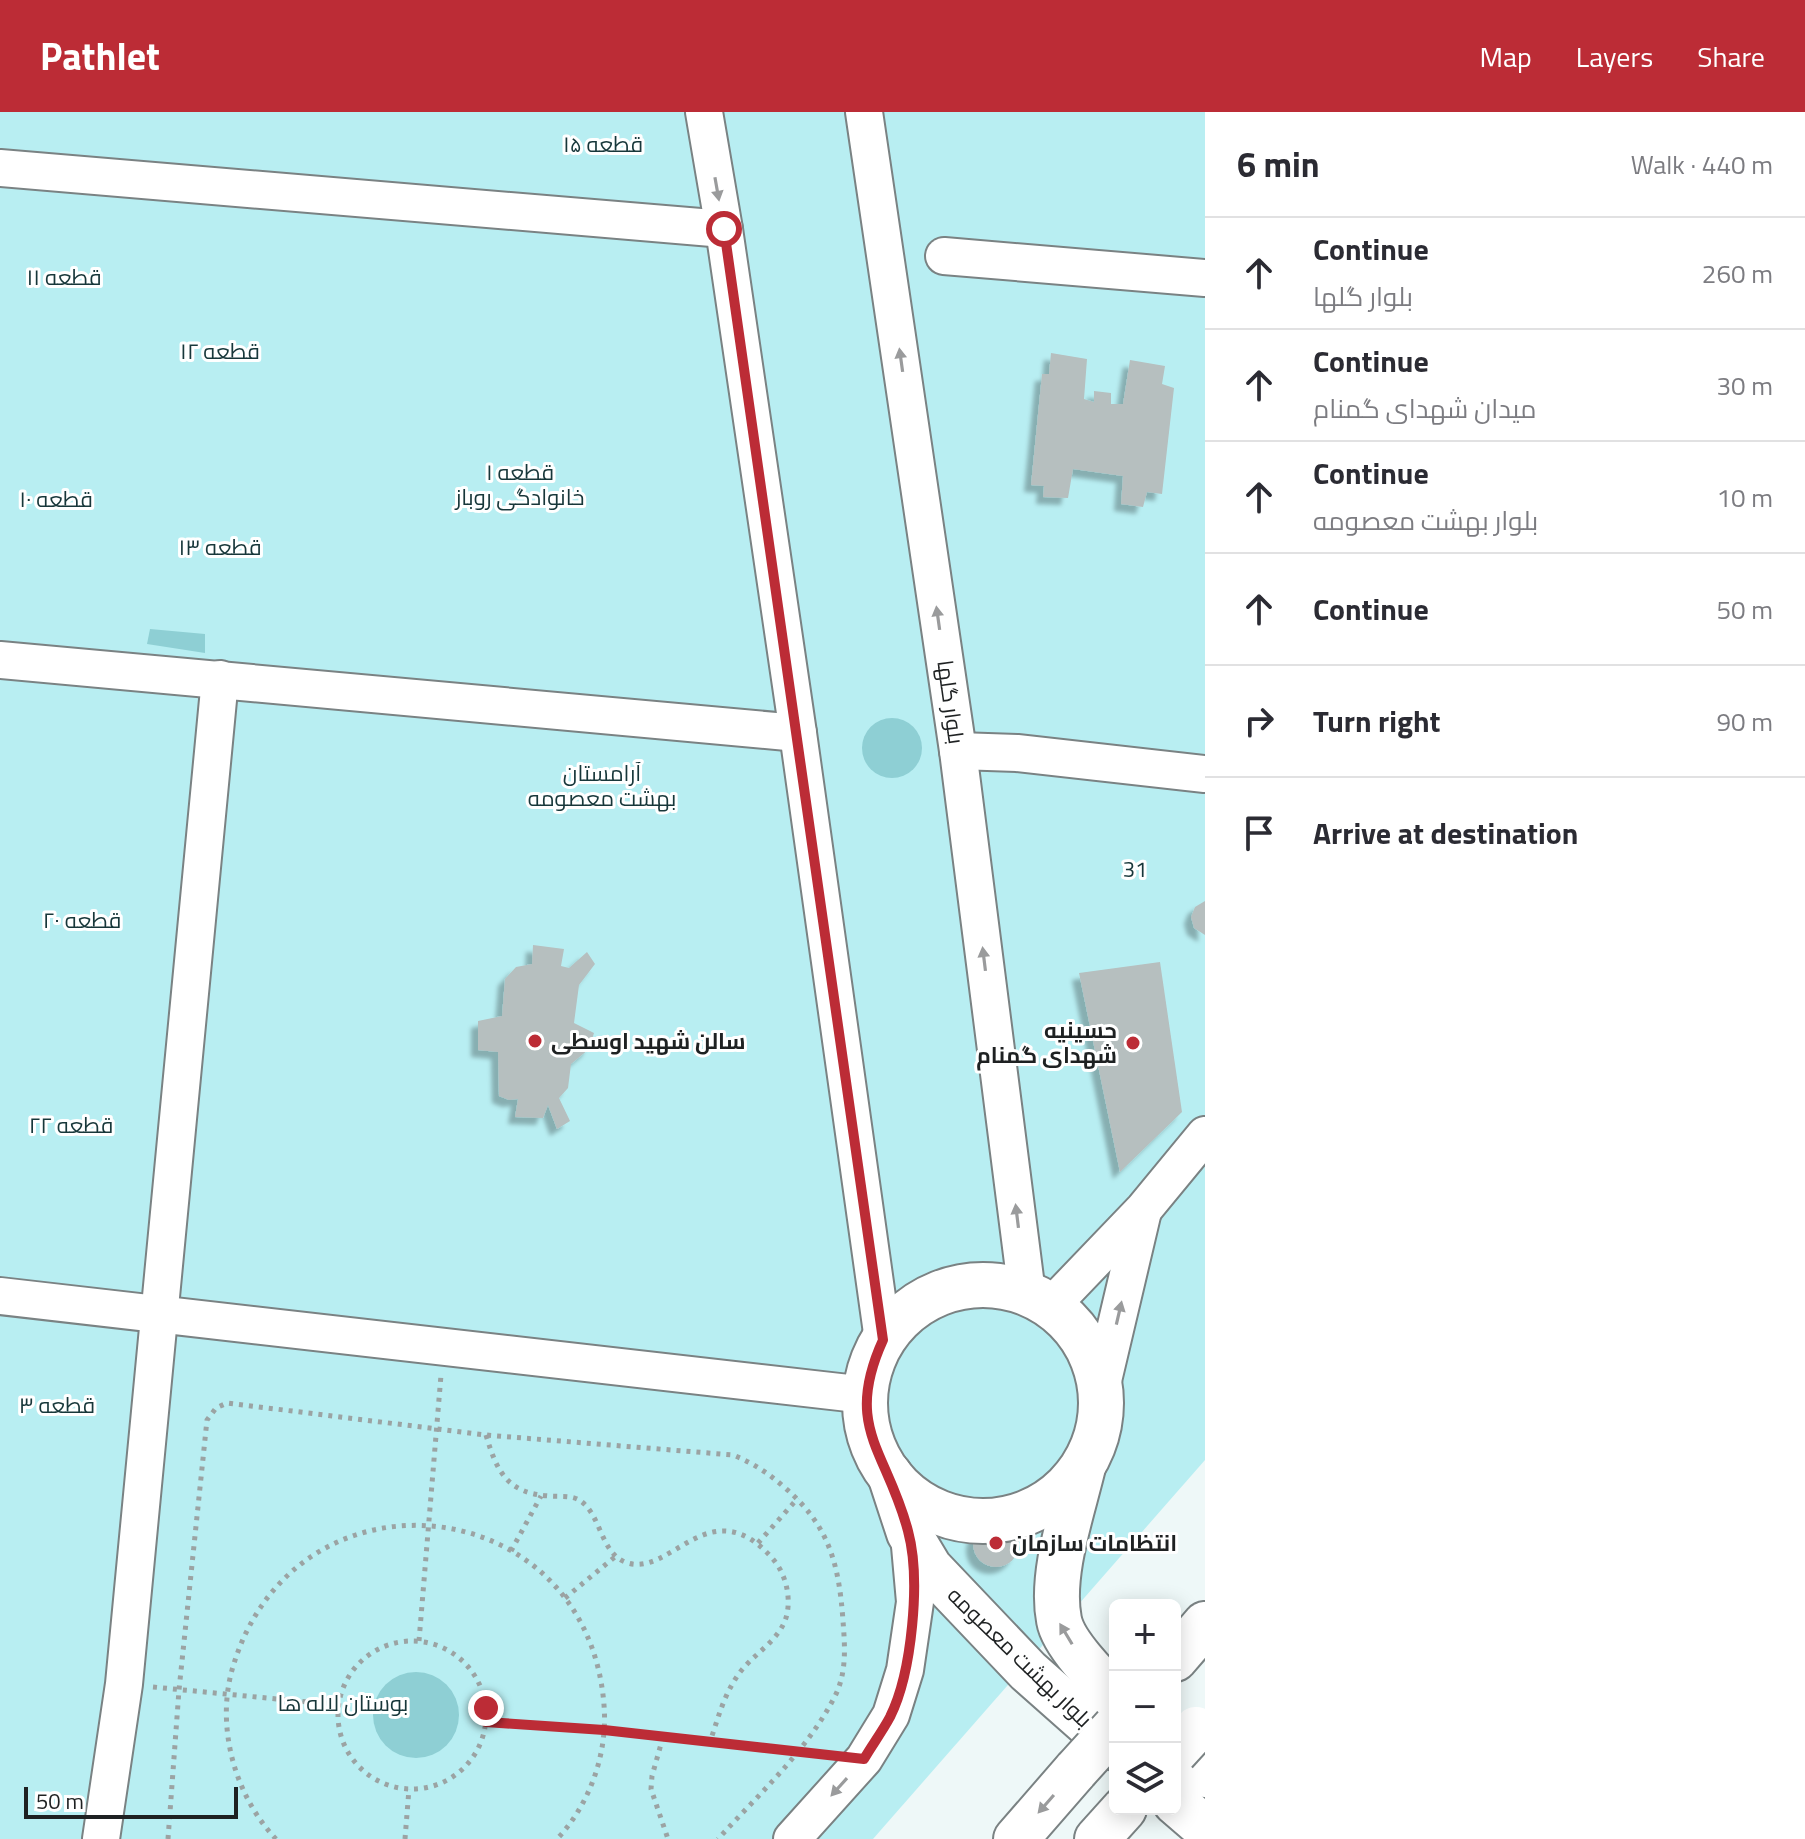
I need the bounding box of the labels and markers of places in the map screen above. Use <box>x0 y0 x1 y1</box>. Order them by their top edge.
place label: حسینیه شهدای گمنام <box>976 1013 1117 1072</box>
place label: سالن شهید اوسطی <box>551 1024 746 1058</box>
marker: سالن شهید اوسطی <box>526 1032 544 1050</box>
marker: حسینیه شهدای گمنام <box>1124 1034 1142 1052</box>
place label: انتظامات سازمان <box>1012 1526 1177 1560</box>
marker: انتظامات سازمان <box>987 1534 1005 1552</box>

